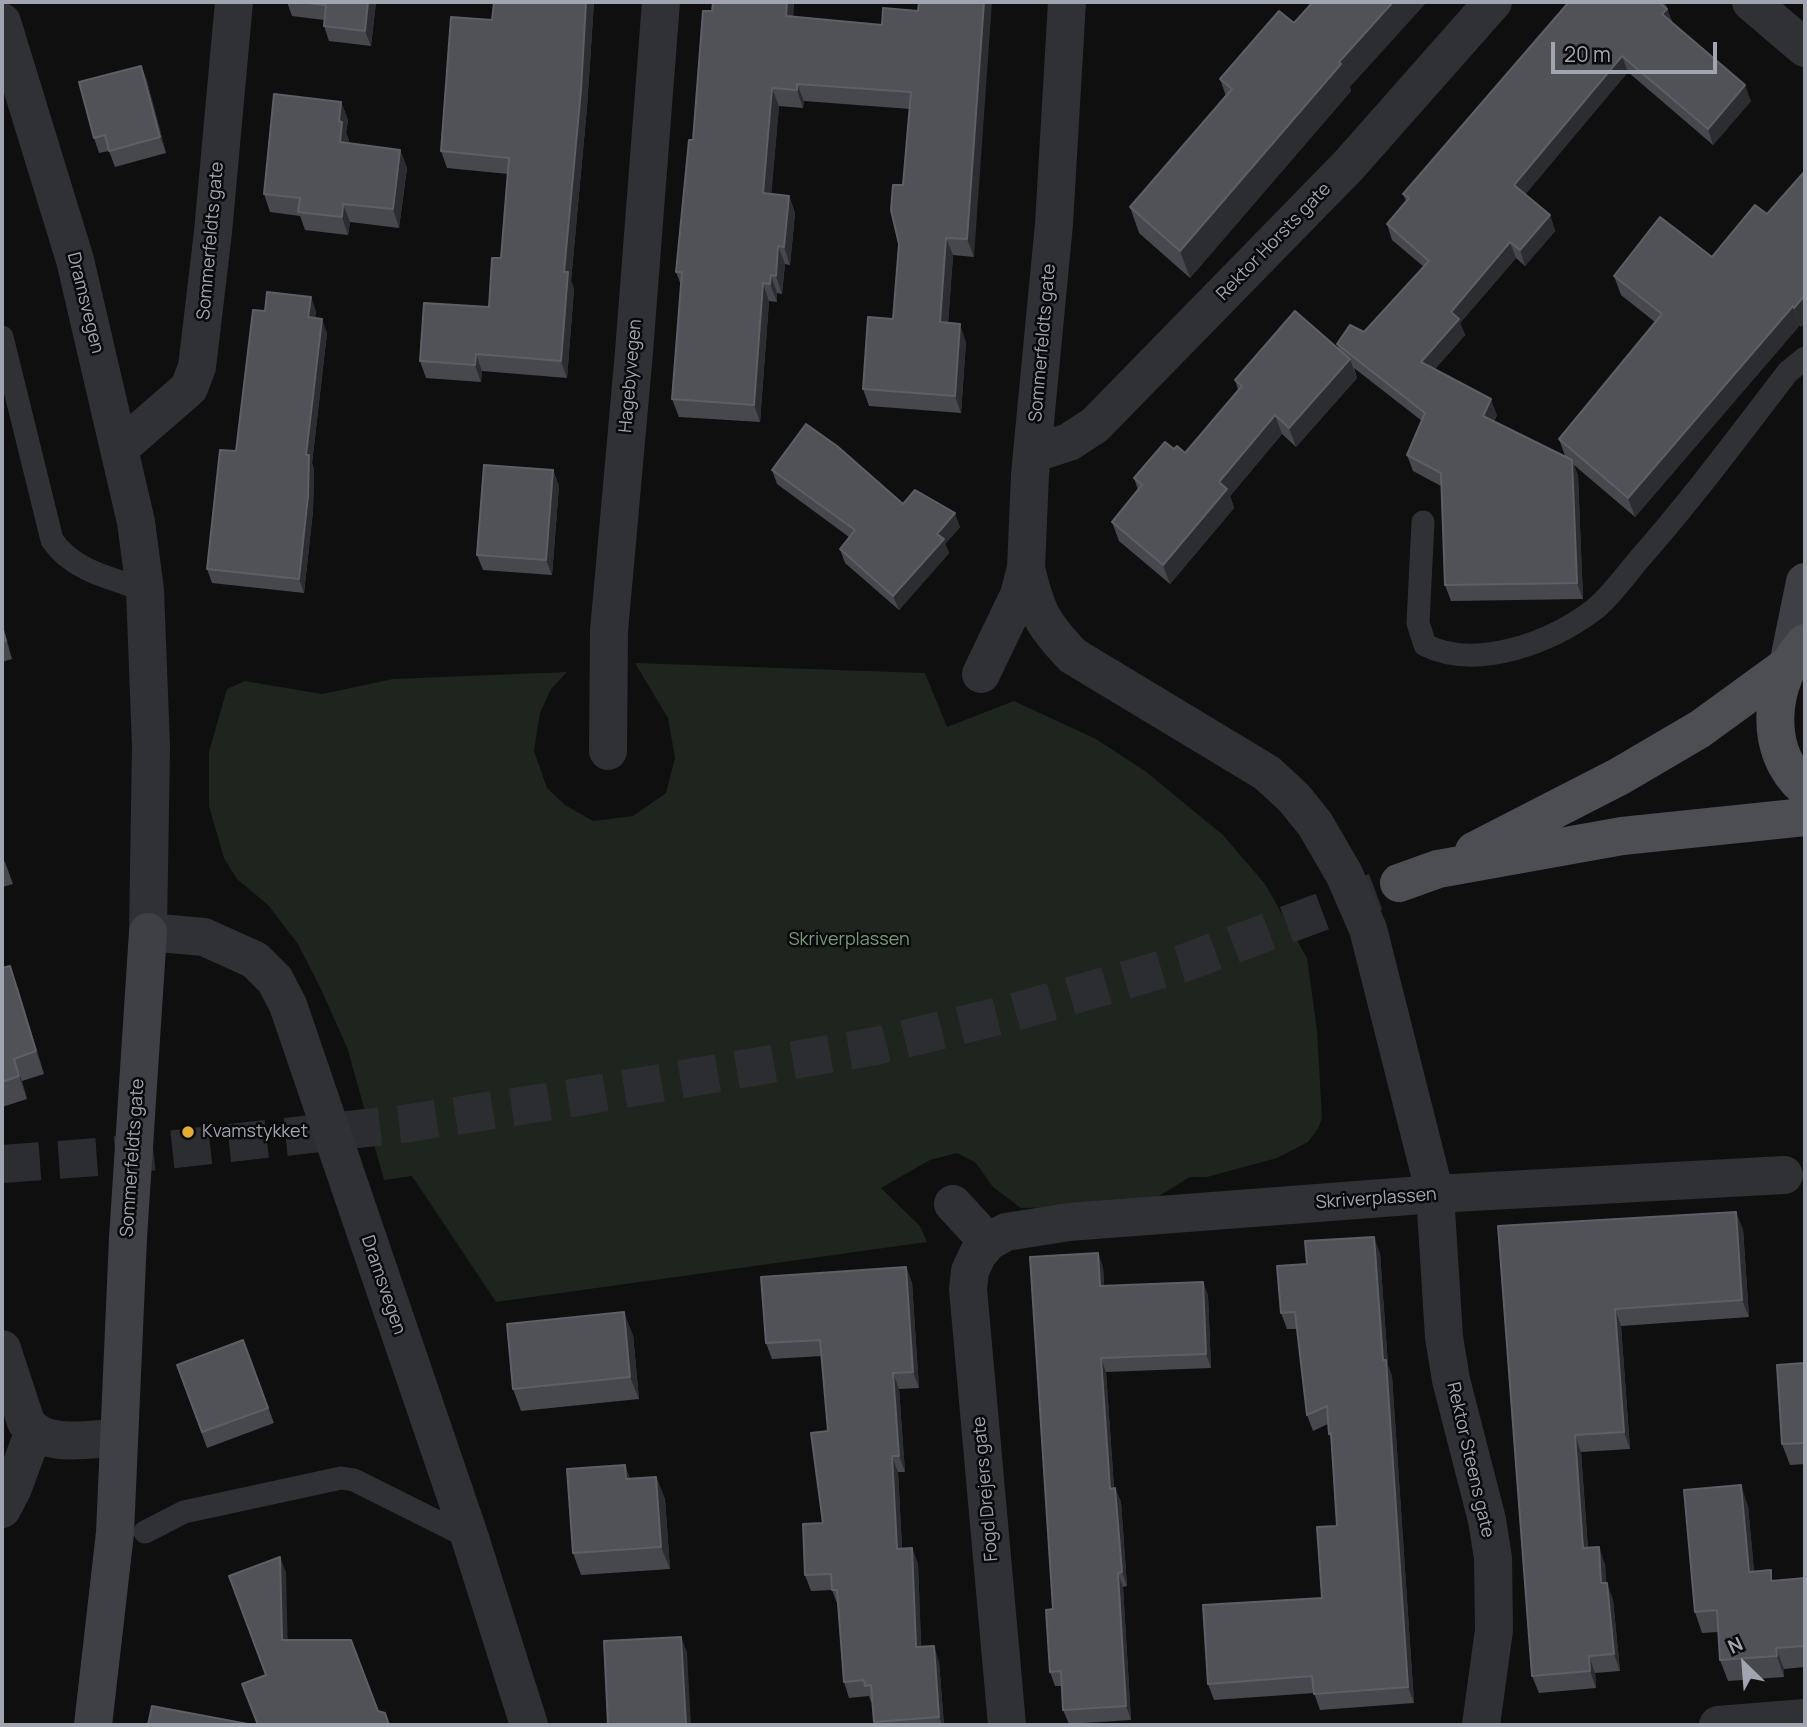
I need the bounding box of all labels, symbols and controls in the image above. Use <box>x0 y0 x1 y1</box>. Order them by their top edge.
scale bar <box>1555 28 1721 72</box>
text: 20 m <box>1564 40 1611 68</box>
street label: Sommerfeldts gate <box>193 161 229 321</box>
street label: Rektor Horsts gate <box>1212 179 1336 305</box>
street label: Dramsvegen <box>62 250 108 356</box>
street label: Sommerfeldts gate <box>1025 263 1061 423</box>
street label: Hagebyvegen <box>615 318 647 434</box>
park label: Skriverplassen <box>788 929 910 951</box>
street label: Sommerfeldts gate <box>117 1078 149 1238</box>
place label: Kvamstykket <box>202 1121 308 1143</box>
marker: Kvamstykket <box>180 1124 196 1140</box>
street label: Skriverplassen <box>1315 1184 1437 1214</box>
street label: Dramsvegen <box>356 1233 410 1337</box>
street label: Rektor Steens gate <box>1442 1380 1498 1540</box>
street label: Fogd Drejers gate <box>969 1416 1003 1562</box>
north arrow <box>1709 1629 1779 1699</box>
text: N <box>1723 1630 1747 1660</box>

